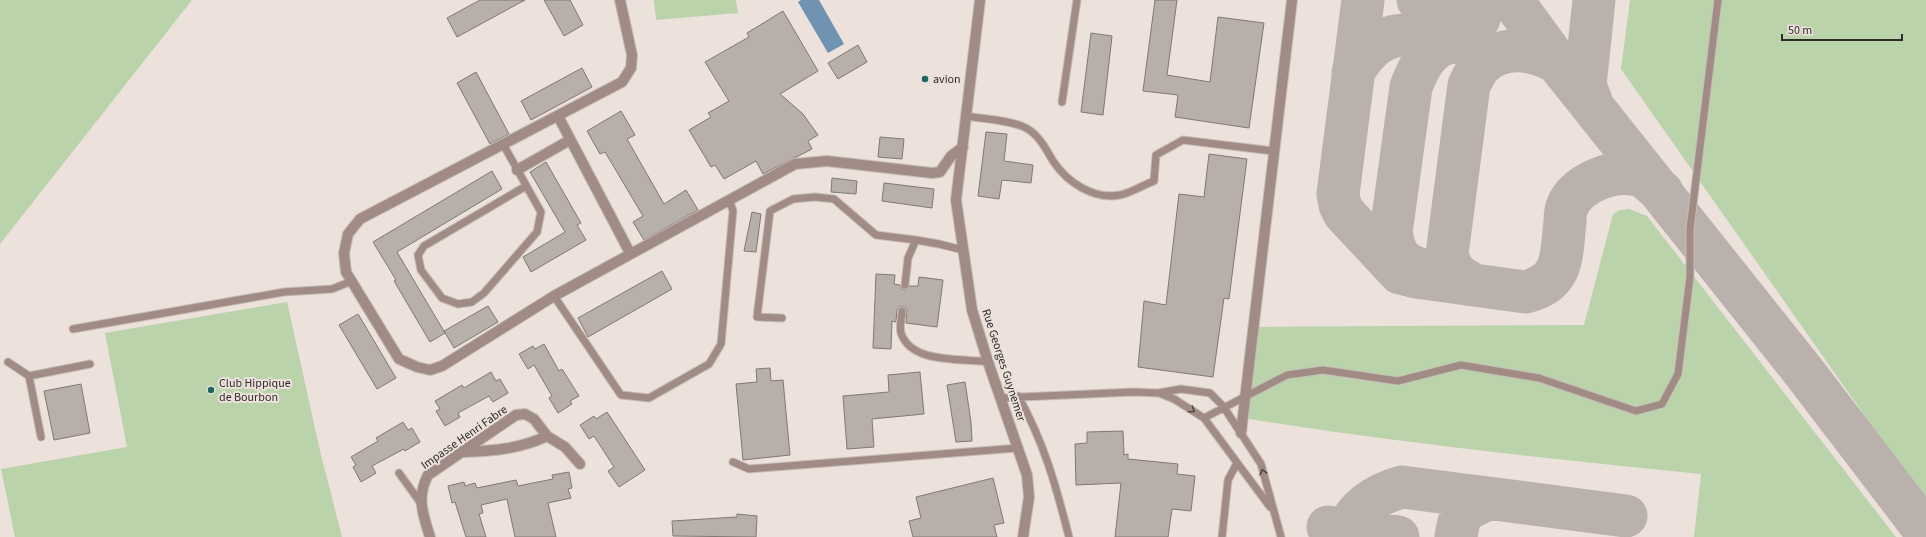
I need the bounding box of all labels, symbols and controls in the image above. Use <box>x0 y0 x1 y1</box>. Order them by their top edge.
scale bar <box>1782 16 1902 42</box>
text: 50 m <box>1788 22 1812 39</box>
place label: avion <box>933 71 961 88</box>
marker: avion <box>920 74 930 84</box>
street label: Rue Georges Guynemer <box>977 307 1030 424</box>
place label: Club Hippique de Bourbon <box>219 375 291 406</box>
marker: Club Hippique de Bourbon <box>206 385 216 395</box>
street label: Impasse Henri Fabre <box>418 401 511 474</box>
one-way arrow <box>1188 405 1195 412</box>
one-way arrow <box>1259 469 1268 476</box>

